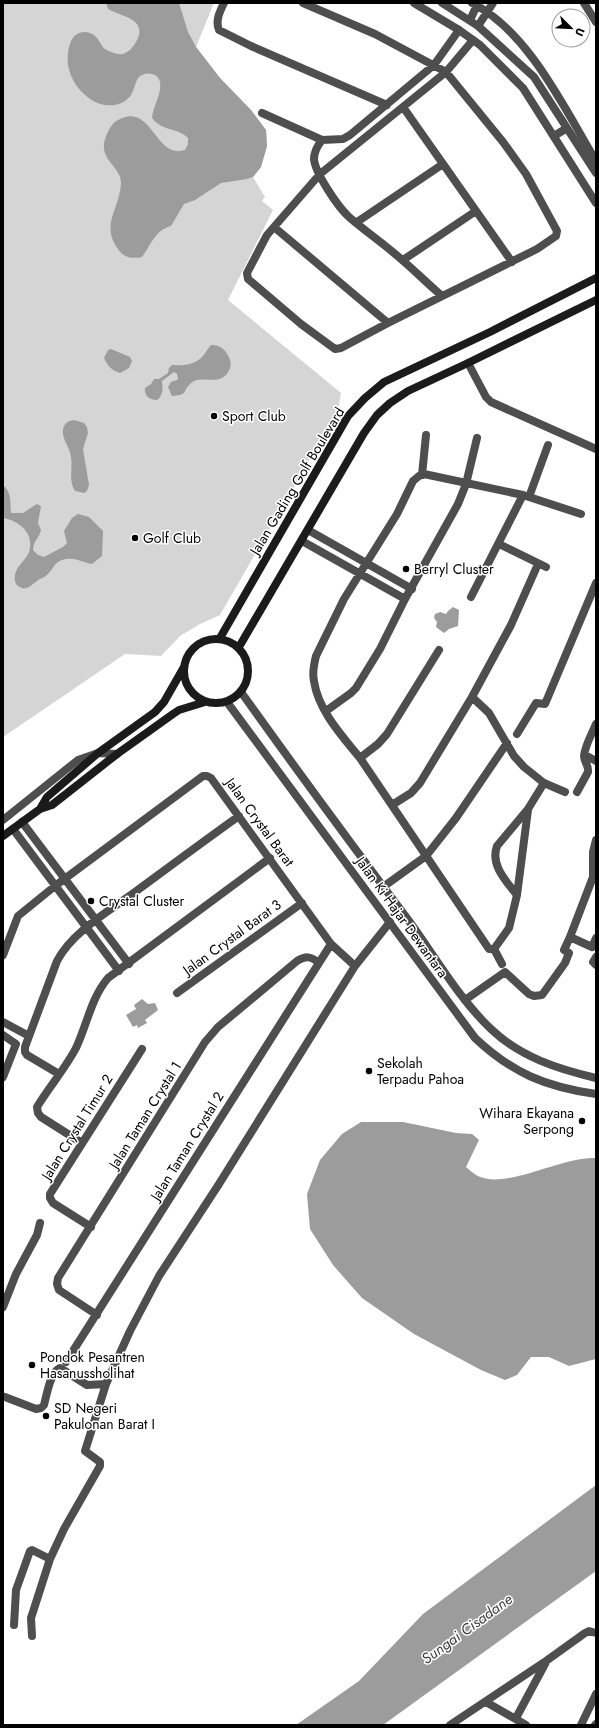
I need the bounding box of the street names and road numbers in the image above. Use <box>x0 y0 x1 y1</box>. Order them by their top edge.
street label: Jalan Gading Golf Boulevard <box>244 403 349 560</box>
street label: Jalan Crystal Barat <box>220 772 299 871</box>
street label: Jalan Ki Hajar Dewantara <box>350 851 453 982</box>
street label: Jalan Crystal Barat 3 <box>177 894 285 981</box>
street label: Jalan Taman Crystal 1 <box>103 1058 186 1174</box>
street label: Jalan Crystal Timur 2 <box>35 1070 118 1185</box>
street label: Jalan Taman Crystal 2 <box>144 1088 229 1206</box>

